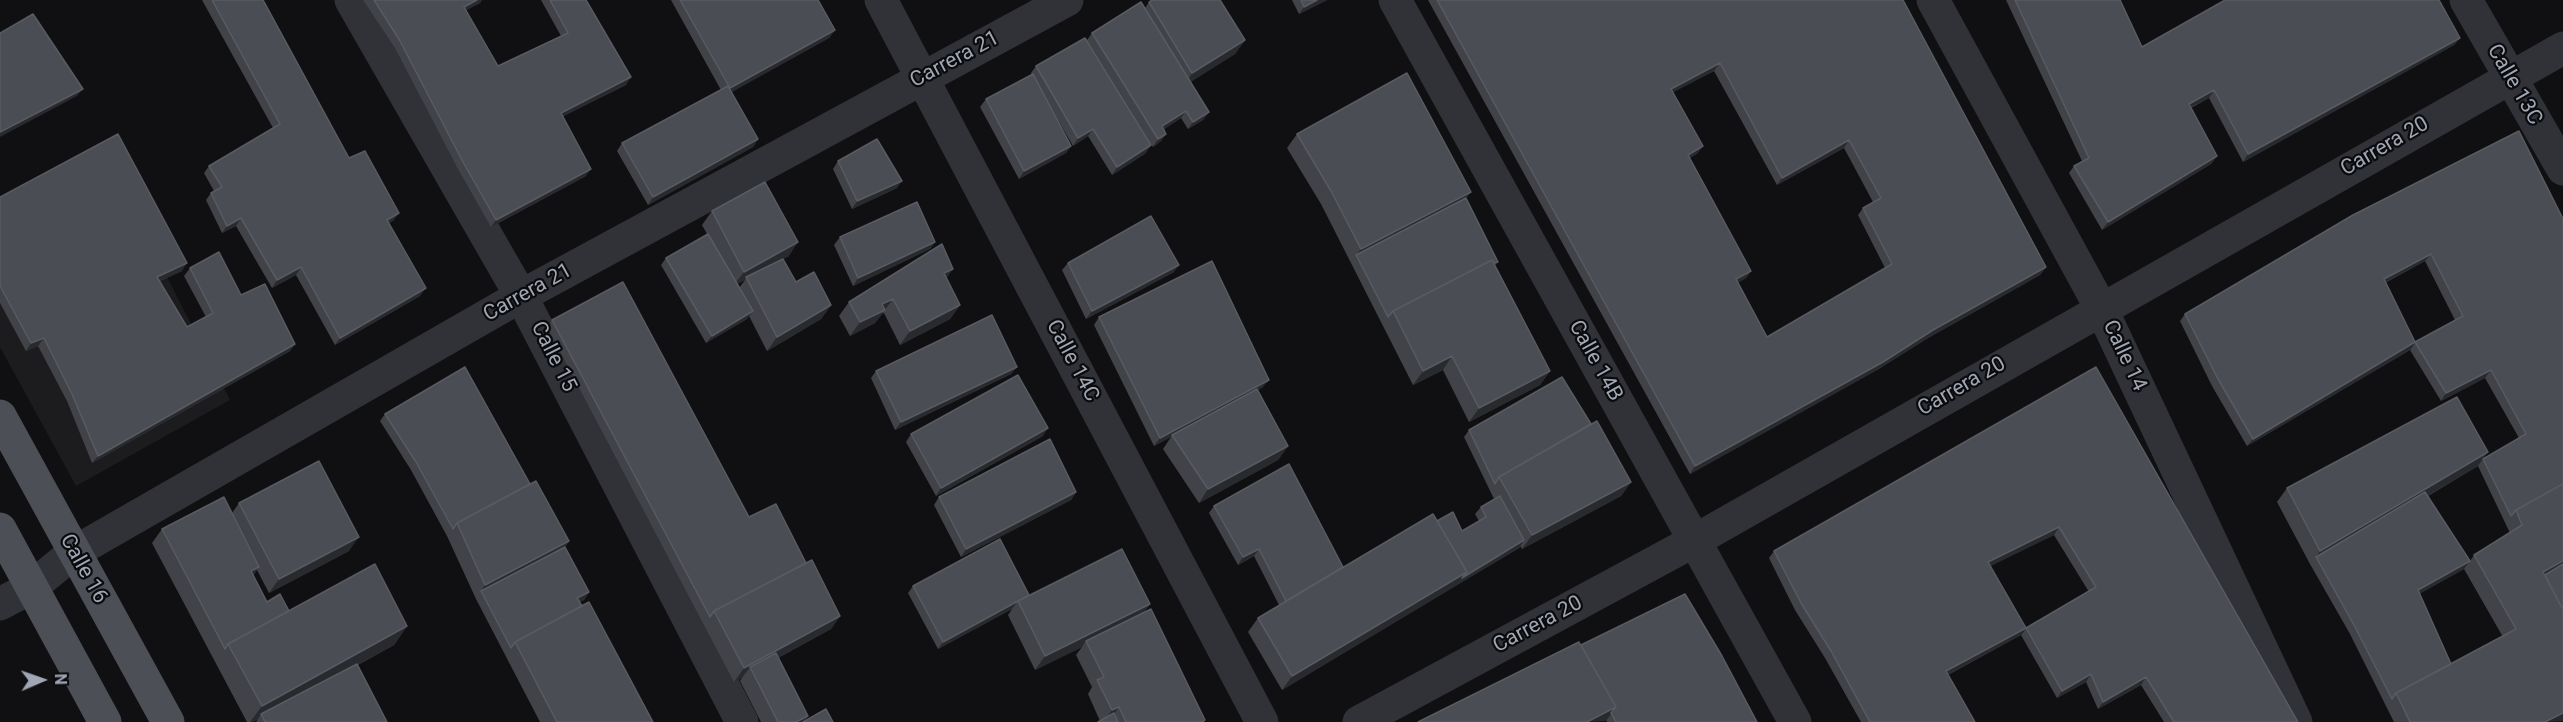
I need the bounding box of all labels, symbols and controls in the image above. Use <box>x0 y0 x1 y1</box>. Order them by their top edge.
street label: Carrera 21 <box>906 26 1004 94</box>
street label: Calle 13C <box>2481 40 2547 130</box>
street label: Carrera 20 <box>2337 112 2433 182</box>
street label: Carrera 21 <box>479 258 577 328</box>
street label: Calle 14C <box>1040 316 1104 406</box>
street label: Calle 14B <box>1563 316 1627 406</box>
street label: Calle 14 <box>2097 317 2151 395</box>
street label: Calle 15 <box>525 318 581 396</box>
street label: Carrera 20 <box>1914 352 2010 422</box>
street label: Calle 16 <box>54 530 112 608</box>
street label: Carrera 20 <box>1489 591 1587 659</box>
north arrow <box>12 650 72 710</box>
text: N <box>51 673 70 685</box>

